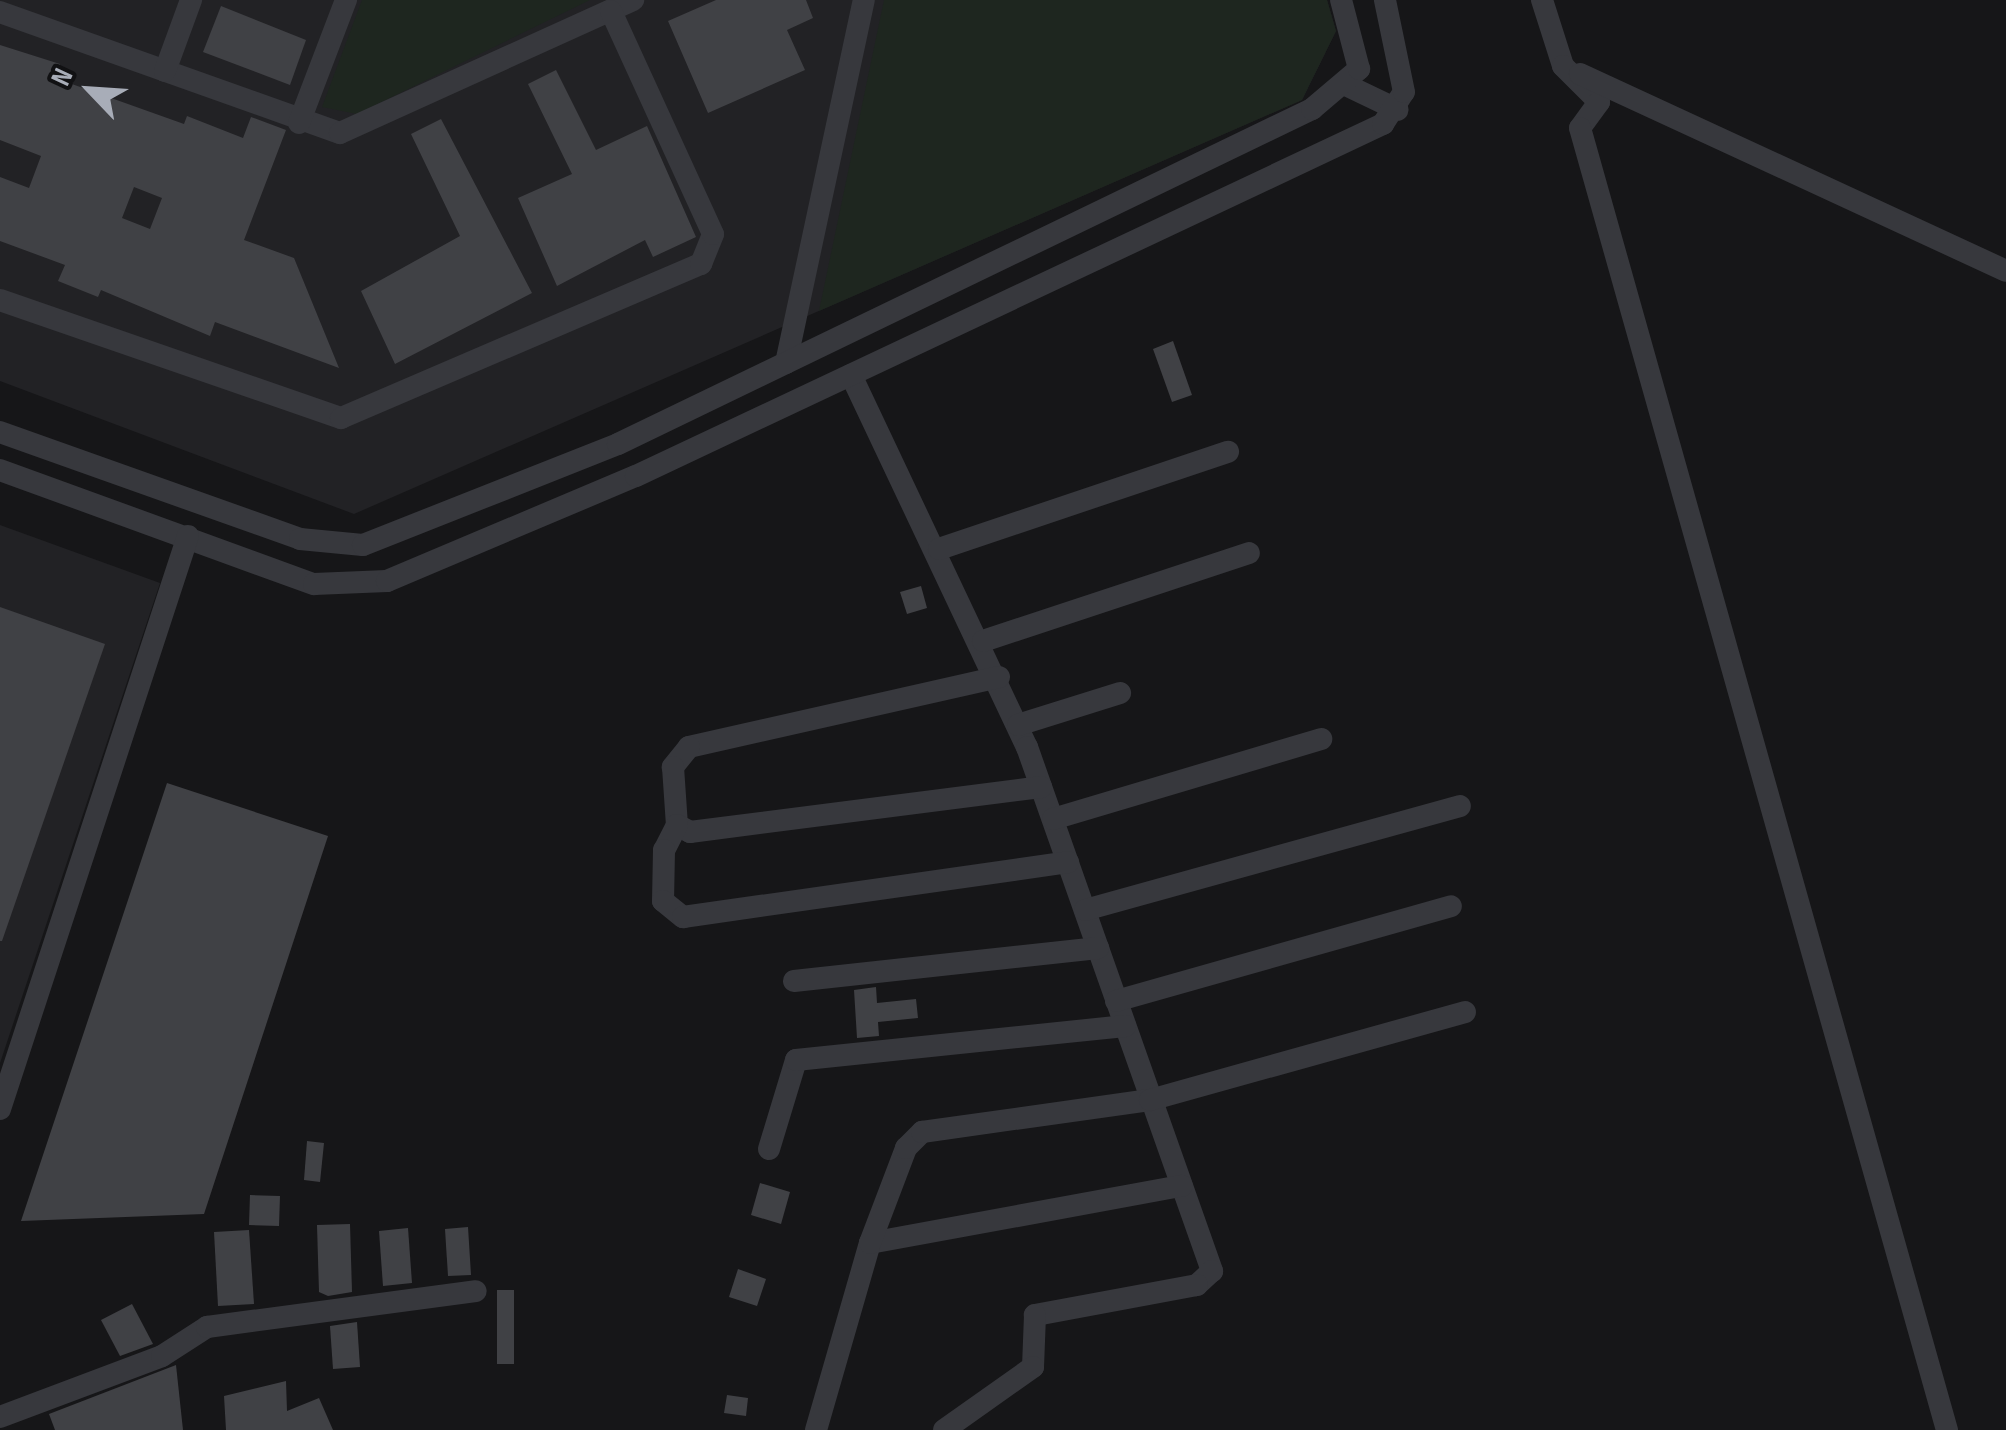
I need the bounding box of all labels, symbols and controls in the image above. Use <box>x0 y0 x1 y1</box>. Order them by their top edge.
north arrow <box>40 40 140 140</box>
text: N <box>44 63 80 91</box>

